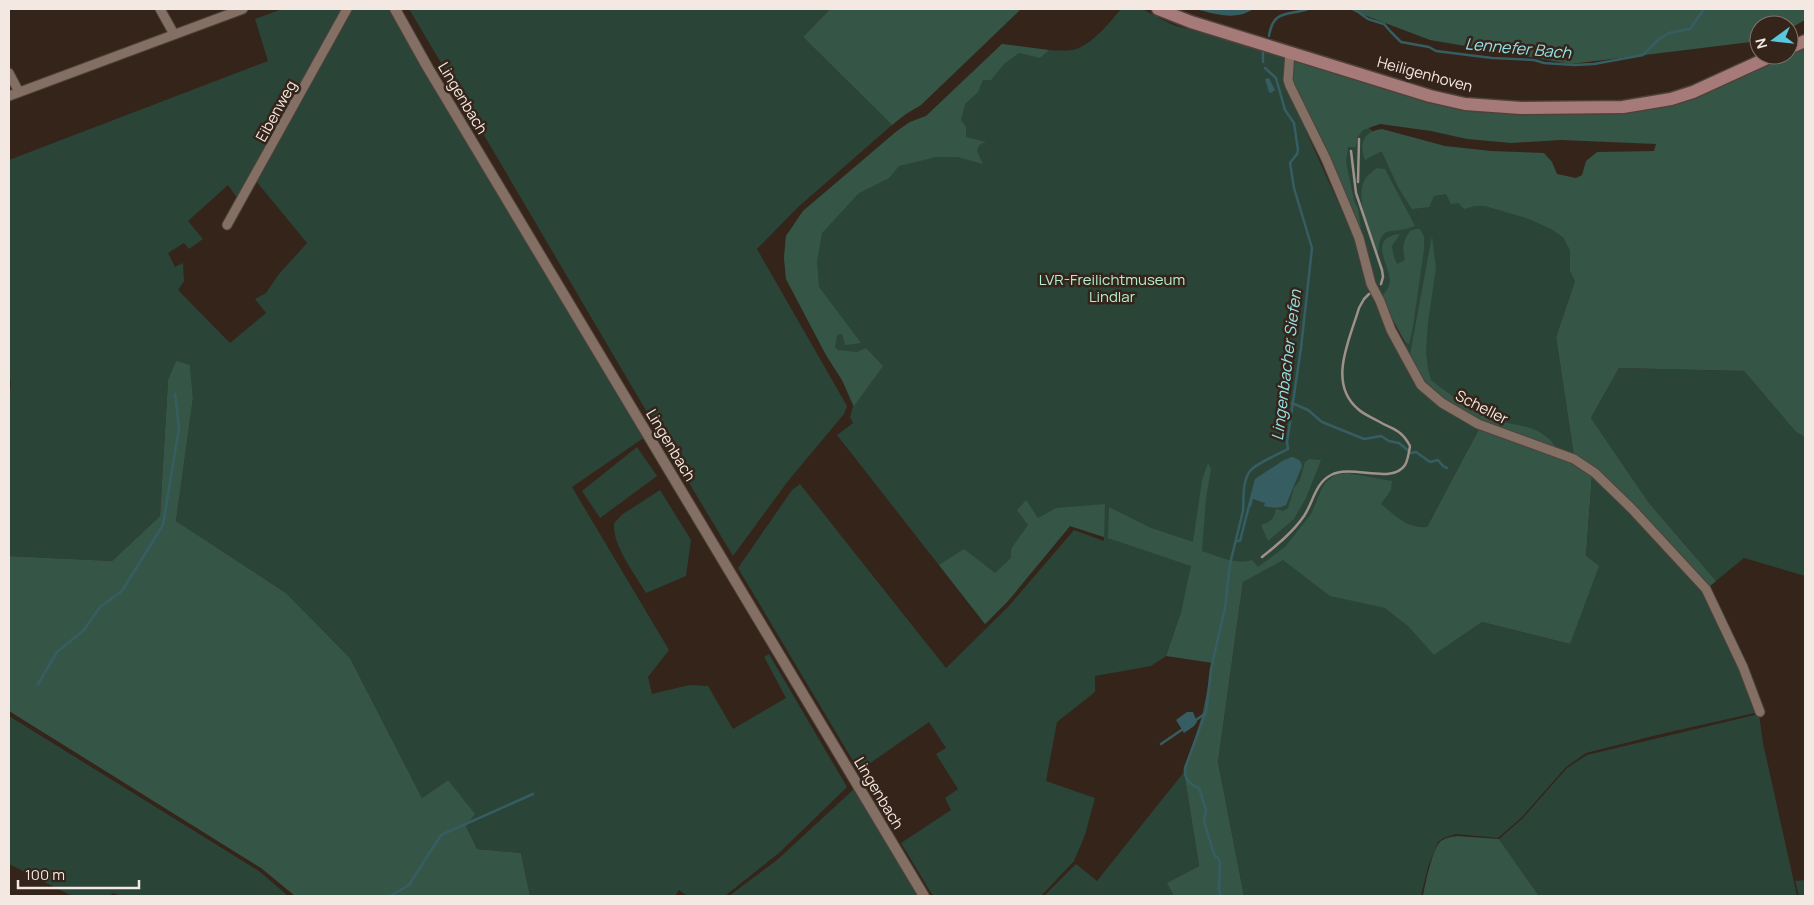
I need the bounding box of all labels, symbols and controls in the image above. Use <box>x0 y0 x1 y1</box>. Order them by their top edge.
north arrow <box>1749 15 1799 65</box>
water label: Lennefer Bach <box>1464 32 1572 64</box>
text: N <box>1750 36 1771 51</box>
street label: Heiligenhoven <box>1375 51 1475 97</box>
street label: Lingenbach <box>433 58 493 138</box>
street label: Eibenweg <box>251 77 301 145</box>
park label: LVR-Freilichtmuseum Lindlar <box>1039 269 1185 307</box>
water label: Lingenbacher Siefen <box>1266 288 1306 442</box>
street label: Scheller <box>1452 385 1512 429</box>
street label: Lingenbach <box>641 405 701 485</box>
street label: Lingenbach <box>849 753 909 833</box>
scale bar <box>18 858 139 890</box>
text: 100 m <box>25 864 65 885</box>

